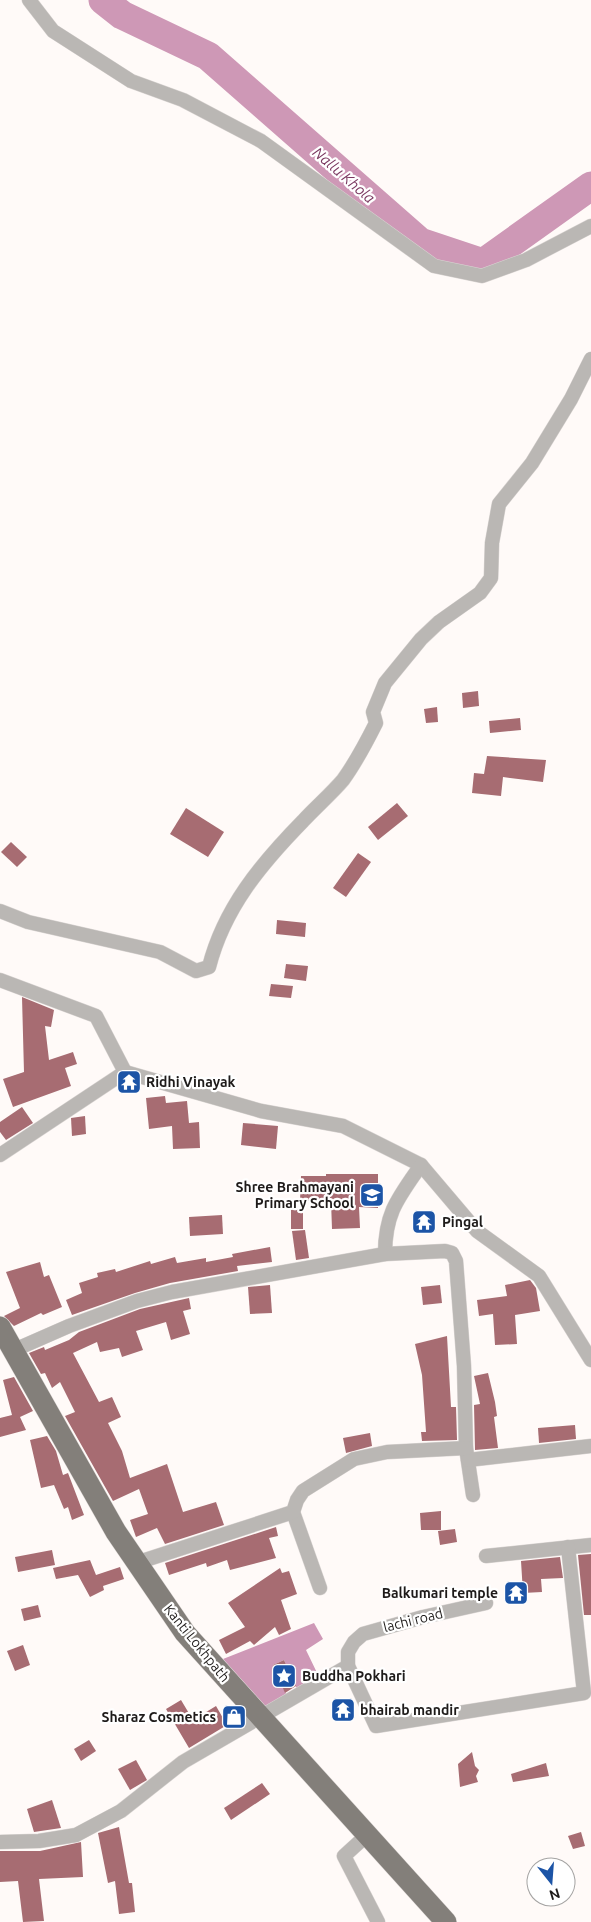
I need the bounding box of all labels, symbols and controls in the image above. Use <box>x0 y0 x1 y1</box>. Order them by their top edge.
water label: Nallu Khola <box>310 144 378 206</box>
temple icon: Ridhi Vinayak <box>116 1069 142 1095</box>
place label: Ridhi Vinayak <box>146 1074 236 1090</box>
place label: Shree Brahmayani Primary School <box>236 1179 354 1211</box>
school or university icon: Shree Brahmayani Primary School <box>359 1182 385 1208</box>
temple icon: Pingal <box>411 1209 437 1235</box>
place label: Pingal <box>442 1214 483 1230</box>
temple icon: Balkumari temple <box>503 1580 529 1606</box>
place label: Balkumari temple <box>382 1585 498 1601</box>
street label: Kanti Lokhpath <box>161 1601 233 1685</box>
street label: lachi road <box>382 1605 444 1635</box>
place icon: Buddha Pokhari <box>271 1663 297 1689</box>
place label: Buddha Pokhari <box>302 1668 406 1684</box>
temple icon: bhairab mandir <box>330 1697 356 1723</box>
place label: bhairab mandir <box>360 1702 459 1718</box>
shop icon: Sharaz Cosmetics <box>221 1704 247 1730</box>
place label: Sharaz Cosmetics <box>101 1709 216 1725</box>
north arrow <box>526 1857 576 1907</box>
text: N <box>547 1885 562 1904</box>

